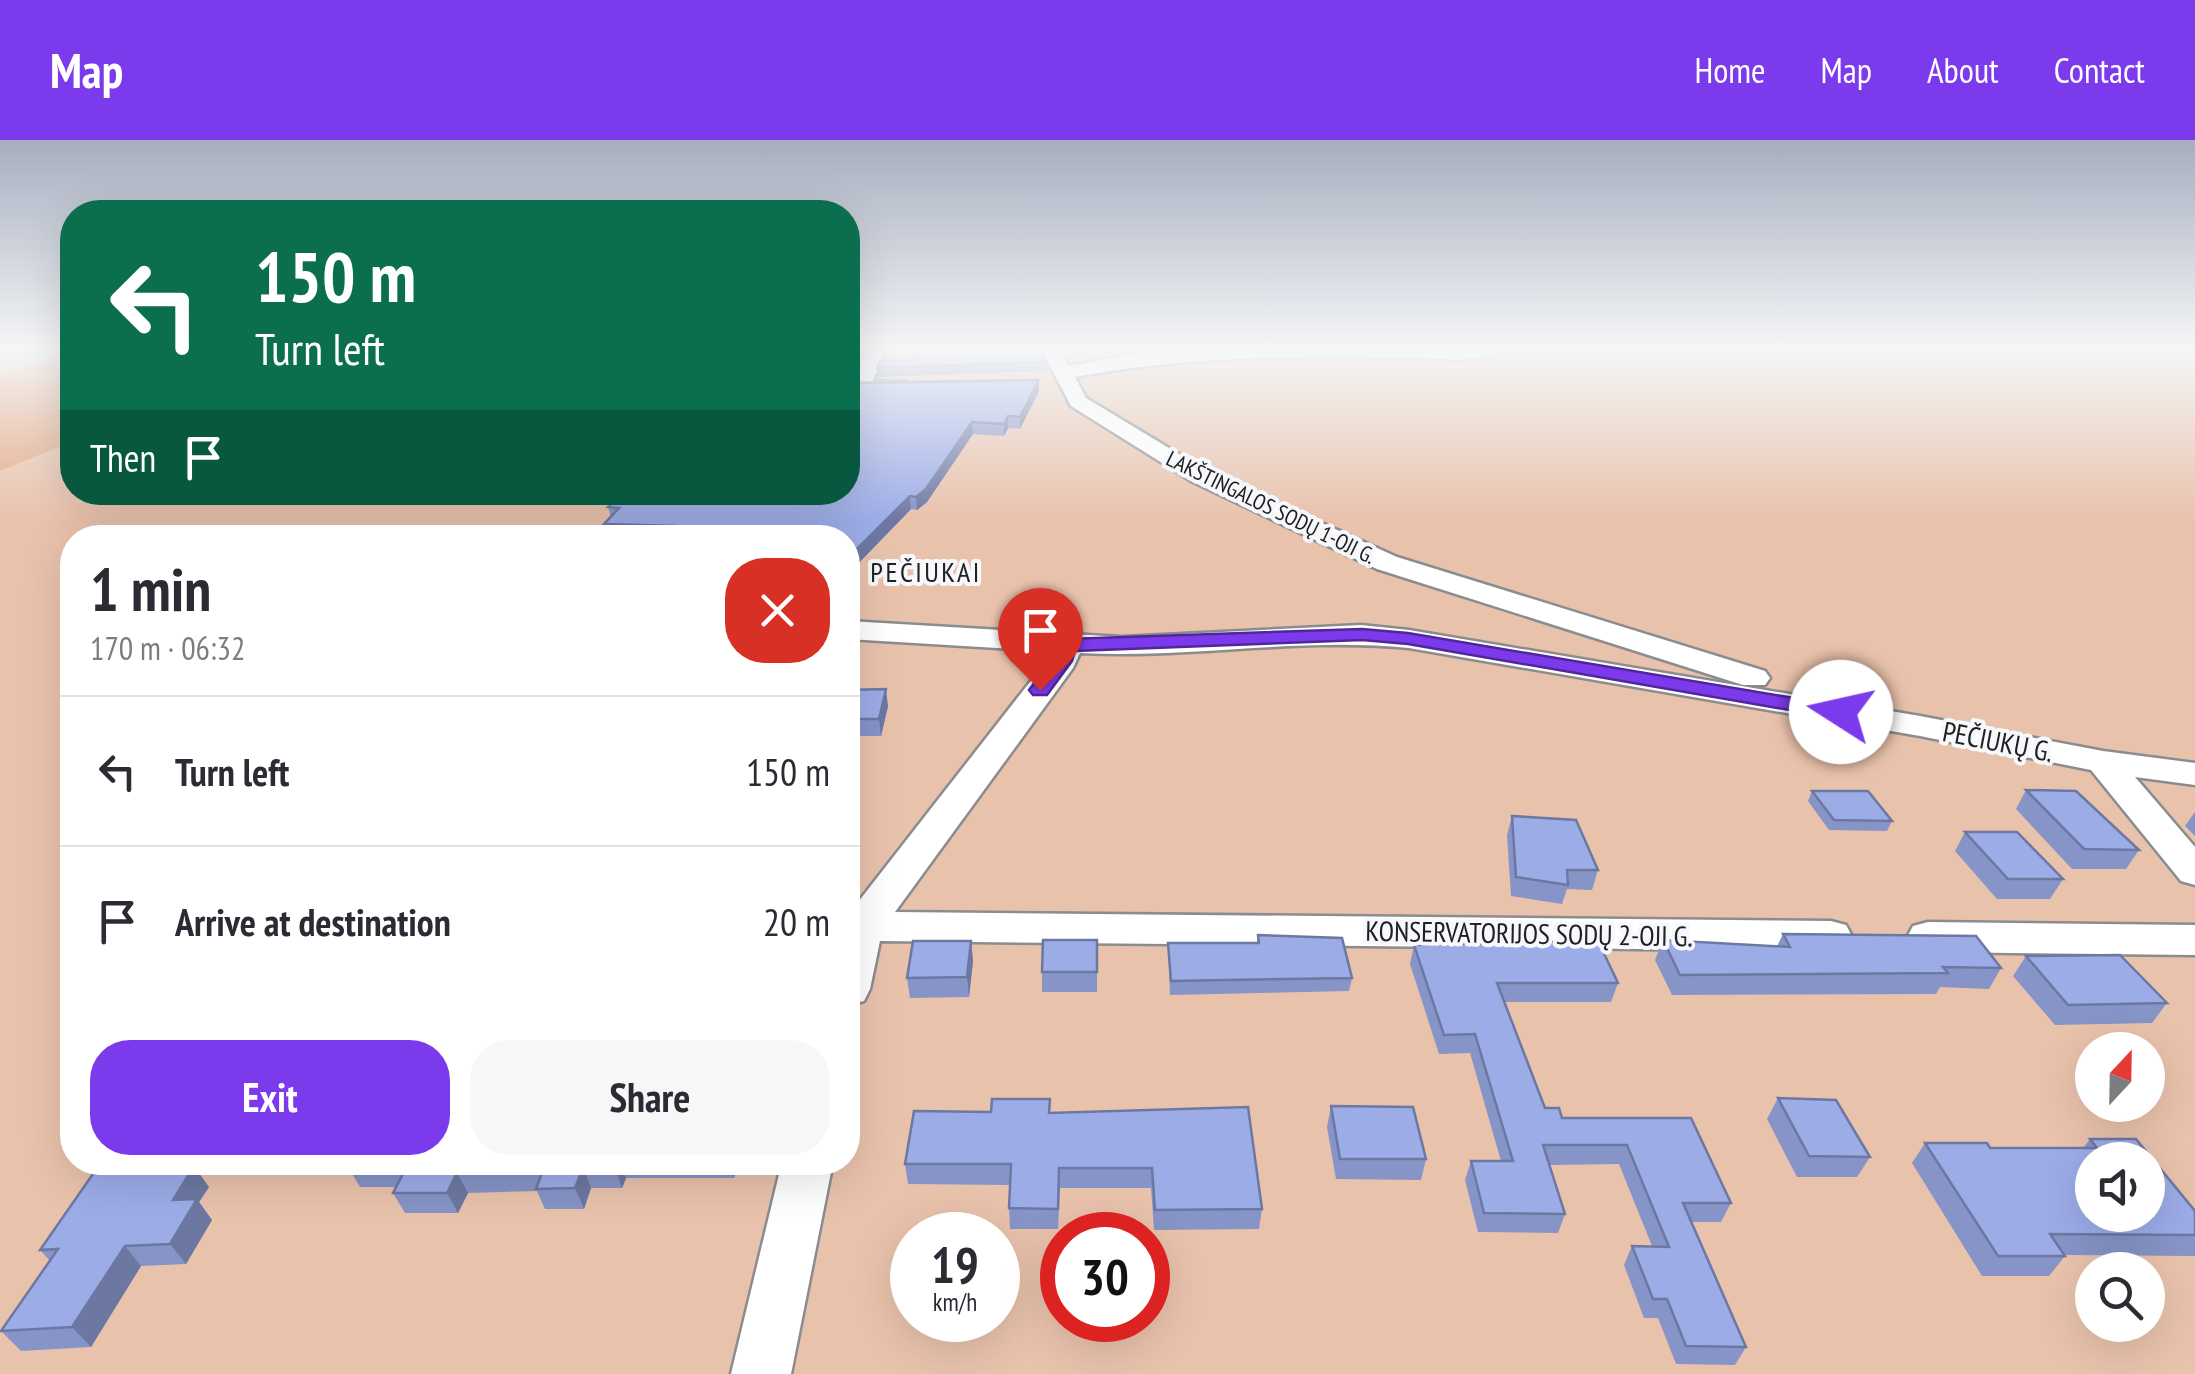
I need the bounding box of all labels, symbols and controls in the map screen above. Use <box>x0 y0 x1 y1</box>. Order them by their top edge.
text: Map <box>50 39 123 101</box>
text: Home <box>1694 47 1766 93</box>
text: Map <box>1821 47 1872 93</box>
text: About <box>1927 47 1999 93</box>
text: Contact <box>2054 47 2145 93</box>
text: 150 m <box>255 231 416 321</box>
icon: left <box>90 240 220 370</box>
text: Turn left <box>255 319 385 377</box>
icon: arrive <box>176 430 231 485</box>
text: Then <box>90 433 156 482</box>
street label: LAKŠTINGALOS SODŲ 1-OJI G. <box>1162 444 1380 570</box>
text: 1 min <box>90 550 211 628</box>
district label: PEČIUKAI <box>870 553 982 590</box>
button: close <box>725 558 830 663</box>
pin <box>998 588 1083 691</box>
icon: arrive <box>1013 603 1068 658</box>
text: 170 m · 06:32 <box>90 627 245 669</box>
position arrow <box>1789 660 1893 764</box>
street label: PEČIUKŲ G. <box>1940 712 2056 770</box>
icon: left <box>90 744 145 799</box>
text: Turn left <box>175 747 289 796</box>
text: 150 m <box>746 747 830 796</box>
icon: arrive <box>90 894 145 949</box>
text: Arrive at destination <box>175 897 451 946</box>
text: 20 m <box>763 897 830 946</box>
street label: KONSERVATORIJOS SODŲ 2-OJI G. <box>1365 912 1693 954</box>
north arrow <box>2075 1032 2165 1122</box>
map controls <box>2075 1032 2165 1342</box>
button: Exit <box>90 1040 450 1155</box>
button: Share <box>470 1040 830 1155</box>
button: sound <box>2075 1142 2165 1232</box>
speed limit sign: 30 <box>1040 1212 1170 1342</box>
text: 19 <box>931 1232 979 1297</box>
button: search <box>2075 1252 2165 1342</box>
text: km/h <box>933 1286 977 1318</box>

